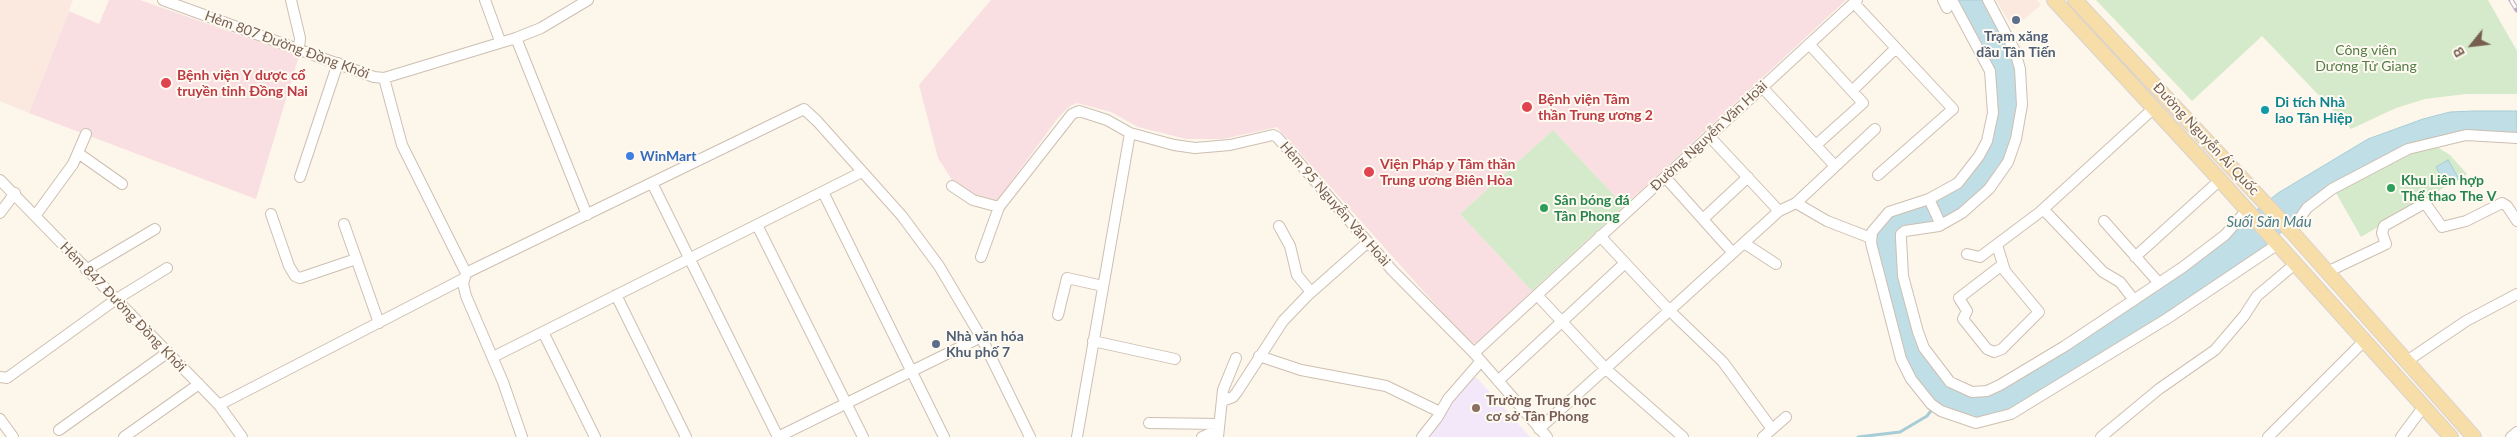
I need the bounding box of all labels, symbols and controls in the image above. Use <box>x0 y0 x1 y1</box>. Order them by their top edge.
street label: Hẻm 807 Đường Đồng Khởi <box>202 7 372 83</box>
marker: Trạm xăng dầu Tân Tiến <box>2010 14 2022 26</box>
north arrow <box>2447 20 2497 70</box>
place label: Trạm xăng dầu Tân Tiến <box>1976 28 2056 60</box>
park label: Công viên Dương Tử Giang <box>2315 42 2417 74</box>
text: B <box>2449 44 2468 61</box>
place label: Bệnh viện Y dược cổ truyền tỉnh Đồng Nai <box>177 67 308 100</box>
marker: Bệnh viện Y dược cổ truyền tỉnh Đồng Nai <box>159 76 173 90</box>
street label: Đường Nguyễn Văn Hoài <box>1647 77 1771 195</box>
street label: Đường Nguyễn Ái Quốc <box>2149 79 2263 199</box>
place label: Bệnh viện Tâm thần Trung ương 2 <box>1538 91 1653 124</box>
place label: Di tích Nhà lao Tân Hiệp <box>2275 94 2352 126</box>
marker: Bệnh viện Tâm thần Trung ương 2 <box>1520 100 1534 114</box>
marker: Di tích Nhà lao Tân Hiệp <box>2259 104 2271 116</box>
street label: Hẻm 95 Nguyễn Văn Hoài <box>1276 138 1394 270</box>
place label: WinMart <box>640 148 697 164</box>
marker: WinMart <box>624 150 636 162</box>
place label: Viện Pháp y Tâm thần Trung ương Biên Hòa <box>1380 156 1515 188</box>
marker: Viện Pháp y Tâm thần Trung ương Biên Hòa <box>1362 165 1376 179</box>
place label: Khu Liên hợp Thể thao The V <box>2401 172 2496 204</box>
marker: Khu Liên hợp Thể thao The V <box>2385 182 2397 194</box>
place label: Sân bóng đá Tân Phong <box>1554 192 1630 224</box>
marker: Sân bóng đá Tân Phong <box>1538 202 1550 214</box>
water label: Suối Săn Máu <box>2226 213 2312 231</box>
street label: Hẻm 847 Đường Đồng Khởi <box>57 239 189 375</box>
place label: Nhà văn hóa Khu phố 7 <box>946 328 1024 361</box>
marker: Nhà văn hóa Khu phố 7 <box>930 338 942 350</box>
place label: Trường Trung học cơ sở Tân Phong <box>1486 392 1596 424</box>
marker: Trường Trung học cơ sở Tân Phong <box>1470 402 1482 414</box>

